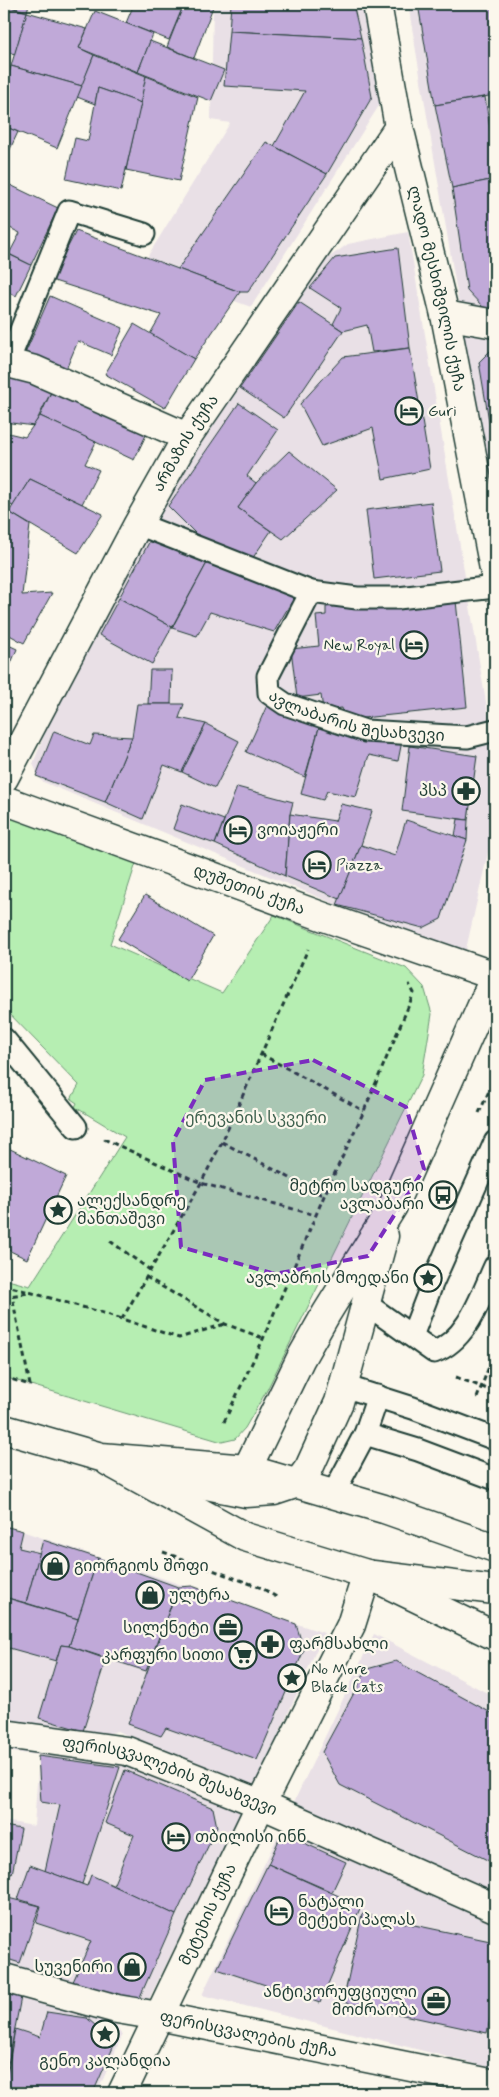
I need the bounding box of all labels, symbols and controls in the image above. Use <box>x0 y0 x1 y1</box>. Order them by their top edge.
street label: ლადო მესხიშვილის ქუჩა <box>403 184 470 393</box>
street label: არმაზის ქუჩა <box>148 391 223 495</box>
hotel icon: Guri <box>394 396 424 426</box>
place label: Guri <box>428 401 457 422</box>
hotel icon: New Royal <box>399 630 429 660</box>
place label: New Royal <box>324 635 395 656</box>
street label: ავლაბარის შესახვევი <box>264 685 445 746</box>
pharmacy icon: პსპ <box>451 776 481 806</box>
place label: პსპ <box>419 781 447 802</box>
hotel icon: ვოიაჟერი <box>223 815 253 845</box>
place label: ვოიაჟერი <box>257 820 338 841</box>
hotel icon: Piazza <box>302 850 332 880</box>
place label: Piazza <box>336 855 383 876</box>
street label: დუშეთის ქუჩა <box>191 860 308 920</box>
park label: ერევანის სკვერი <box>185 1108 327 1129</box>
place label: მეტრო სადგური ავლაბარი <box>289 1176 424 1215</box>
bus stop icon: მეტრო სადგური ავლაბარი <box>428 1180 458 1210</box>
place label: ალექსანდრე მანთაშევი <box>77 1191 186 1230</box>
place icon: ალექსანდრე მანთაშევი <box>43 1195 73 1225</box>
place icon: ავლაბრის მოედანი <box>413 1263 443 1293</box>
place label: ავლაბრის მოედანი <box>246 1268 409 1289</box>
shop icon: გიორგიოს შოფი <box>40 1551 70 1581</box>
place label: გიორგიოს შოფი <box>74 1556 209 1577</box>
shop icon: ულტრა <box>135 1580 165 1610</box>
place label: ულტრა <box>169 1585 230 1606</box>
office icon: სილქნეტი <box>213 1613 243 1643</box>
place label: სილქნეტი <box>123 1618 209 1639</box>
pharmacy icon: ფარმსახლი <box>255 1629 285 1659</box>
place label: ფარმსახლი <box>289 1634 388 1655</box>
supermarket icon: კარფური სითი <box>228 1640 258 1670</box>
place label: კარფური სითი <box>101 1645 224 1666</box>
place label: No More Black Cats <box>311 1659 383 1698</box>
place icon: No More Black Cats <box>277 1663 307 1693</box>
street label: ფერისცვალების შესახვევი <box>61 1732 281 1821</box>
hotel icon: თბილისი ინნ <box>161 1822 191 1852</box>
place label: თბილისი ინნ <box>195 1827 306 1848</box>
street label: მეტეხის ქუჩა <box>174 1860 241 1969</box>
place label: ნატალი მეტეხი პალას <box>298 1892 415 1931</box>
hotel icon: ნატალი მეტეხი პალას <box>264 1896 294 1926</box>
shop icon: სუვენირი <box>117 1952 147 1982</box>
place label: სუვენირი <box>35 1957 113 1978</box>
place label: ანტიკორუფციული მოძრაობა <box>263 1982 417 2021</box>
office icon: ანტიკორუფციული მოძრაობა <box>421 1986 451 2016</box>
street label: ფერისცვალების ქუჩა <box>158 2006 339 2062</box>
place icon: გენო კალანდია <box>90 2019 120 2049</box>
place label: გენო კალანდია <box>39 2051 171 2072</box>

